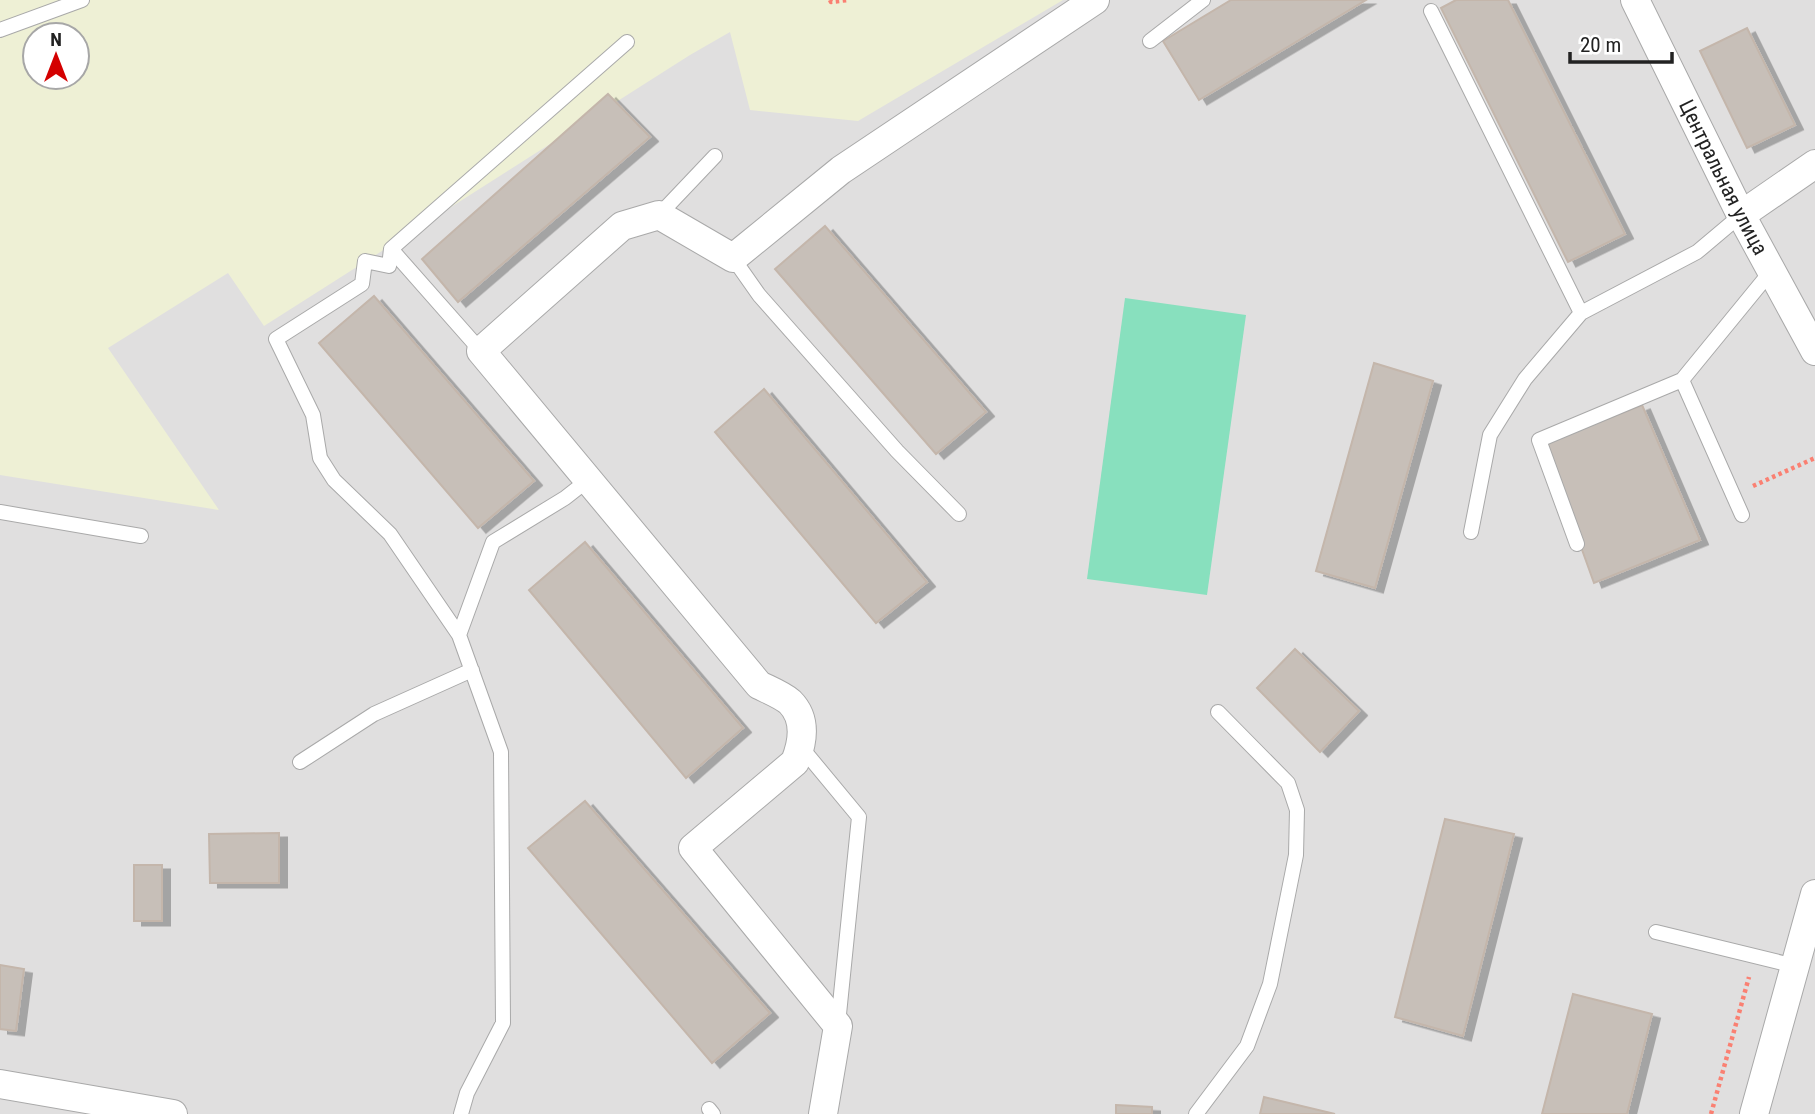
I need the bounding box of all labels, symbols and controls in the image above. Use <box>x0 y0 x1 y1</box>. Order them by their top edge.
north arrow <box>21 21 91 91</box>
scale bar <box>1570 21 1672 65</box>
text: N <box>50 28 62 51</box>
text: 20 m <box>1580 33 1621 57</box>
street label: Центральная улица <box>1674 96 1772 259</box>

